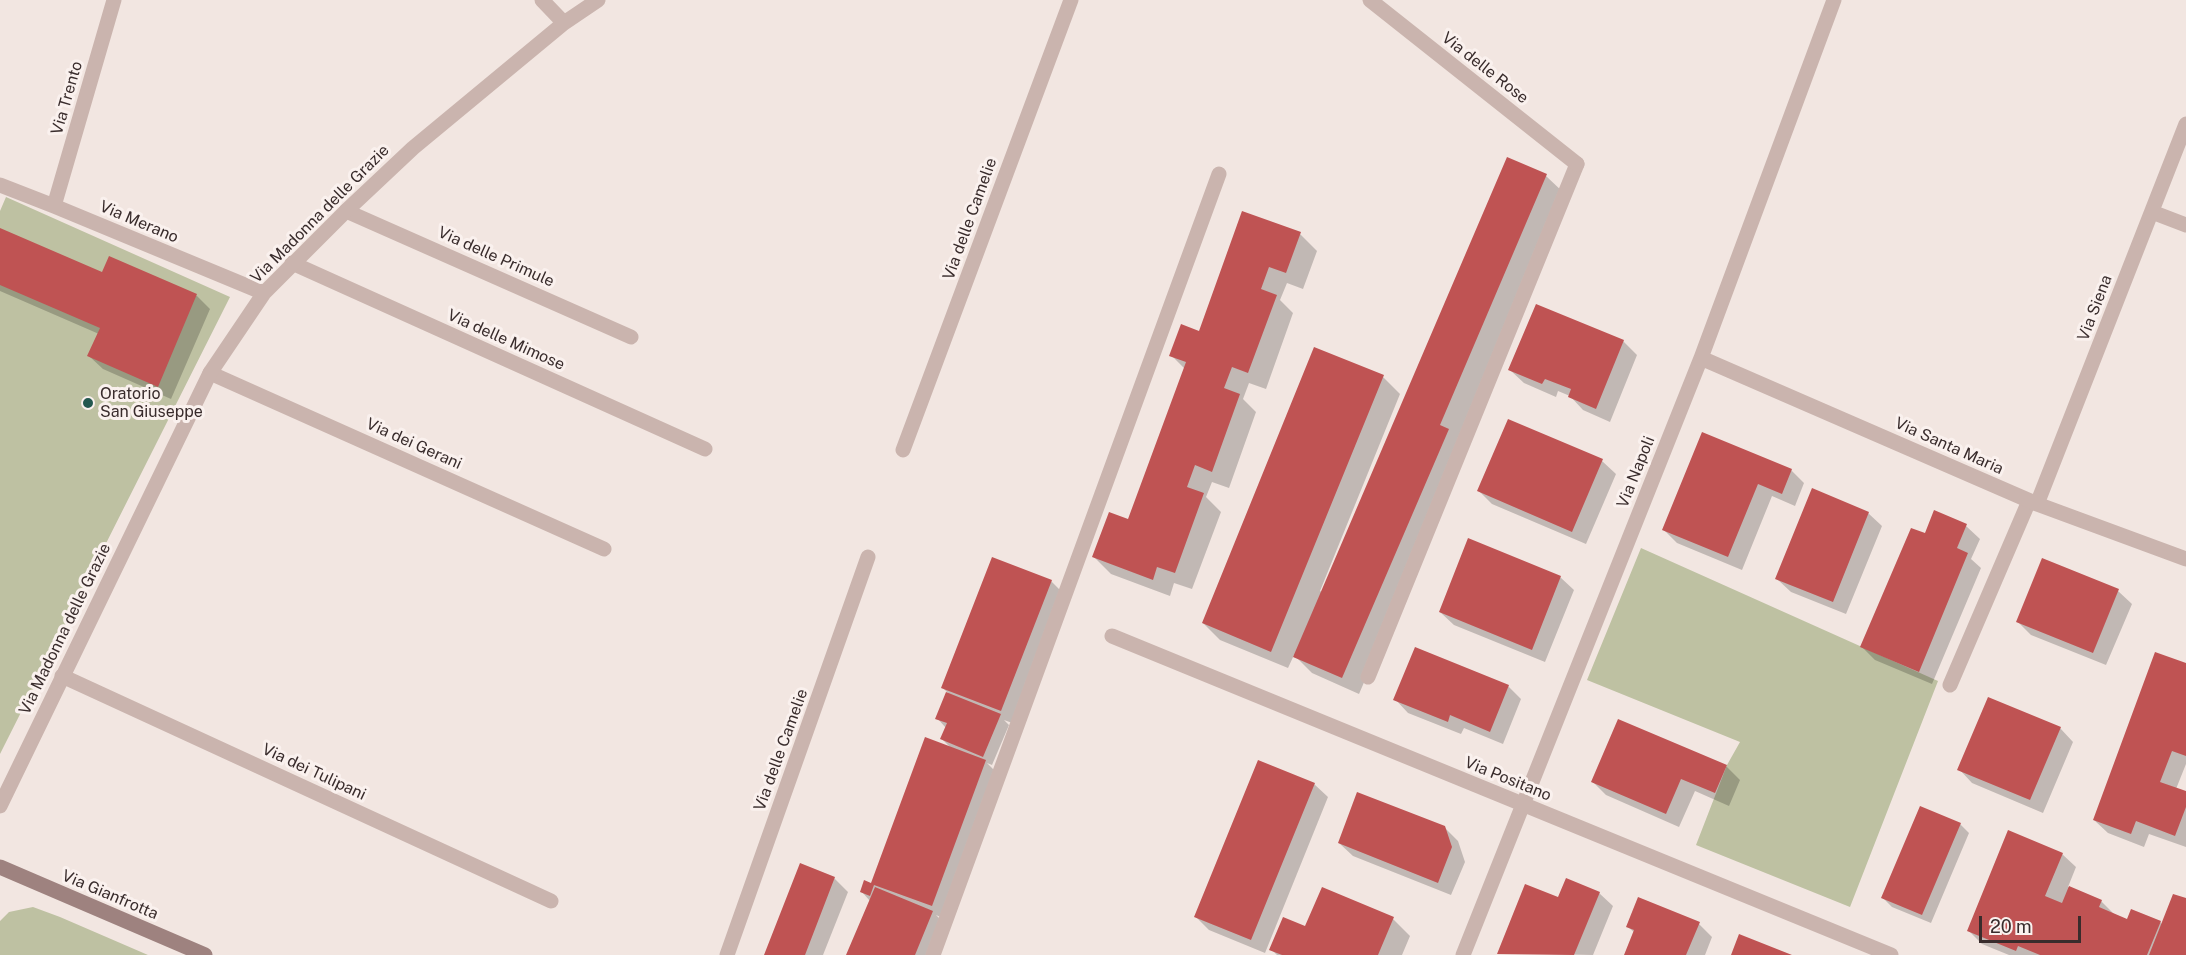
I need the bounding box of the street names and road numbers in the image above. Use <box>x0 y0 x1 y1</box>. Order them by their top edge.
street label: Via delle Rose <box>1438 28 1532 108</box>
street label: Via Trento <box>47 59 87 137</box>
street label: Via Madonna delle Grazie <box>247 141 393 287</box>
street label: Via delle Camelie <box>939 155 1001 283</box>
street label: Via Merano <box>97 197 181 247</box>
street label: Via delle Primule <box>435 223 557 291</box>
street label: Via Siena <box>2074 272 2116 344</box>
street label: Via delle Mimose <box>444 306 568 374</box>
street label: Via Santa Maria <box>1892 413 2006 479</box>
street label: Via dei Gerani <box>363 414 465 474</box>
street label: Via Napoli <box>1613 433 1659 511</box>
street label: Via Madonna delle Grazie <box>15 540 115 718</box>
street label: Via delle Camelie <box>750 686 812 814</box>
street label: Via dei Tulipani <box>259 740 369 804</box>
street label: Via Positano <box>1462 753 1554 805</box>
street label: Via Gianfrotta <box>59 866 161 924</box>

